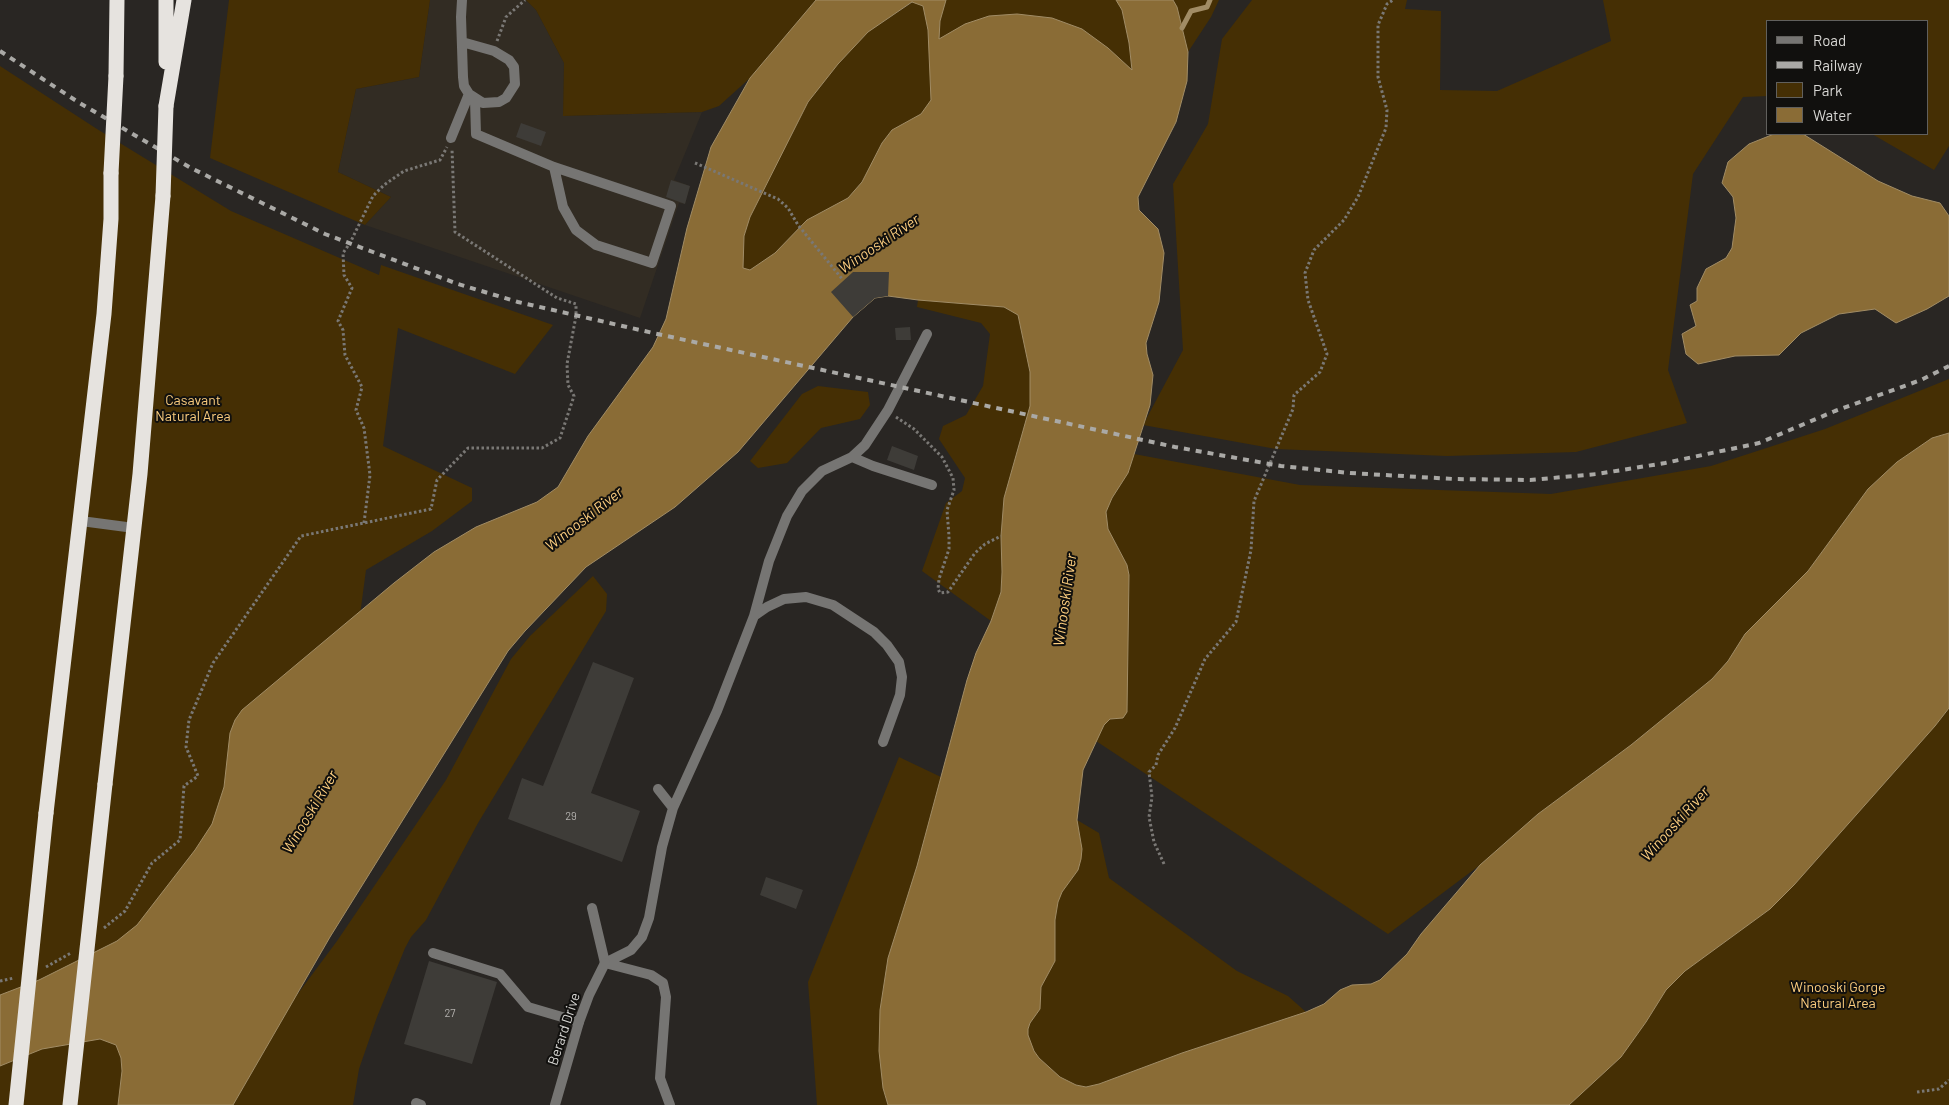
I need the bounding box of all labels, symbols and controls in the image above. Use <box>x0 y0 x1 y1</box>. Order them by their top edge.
legend <box>1766 20 1929 135</box>
text: Road <box>1813 31 1846 49</box>
text: Railway <box>1813 56 1862 74</box>
text: Park <box>1813 81 1842 99</box>
text: Water <box>1813 106 1852 124</box>
water label: Winooski River <box>835 210 923 278</box>
park label: Casavant Natural Area <box>155 392 231 424</box>
water label: Winooski River <box>542 483 626 555</box>
water label: Winooski River <box>1050 553 1080 647</box>
water label: Winooski River <box>278 767 342 857</box>
water label: Winooski River <box>1637 783 1713 865</box>
house number: 29 <box>565 809 577 823</box>
park label: Winooski Gorge Natural Area <box>1791 979 1885 1012</box>
street label: Berard Drive <box>544 991 584 1067</box>
house number: 27 <box>444 1006 456 1020</box>

